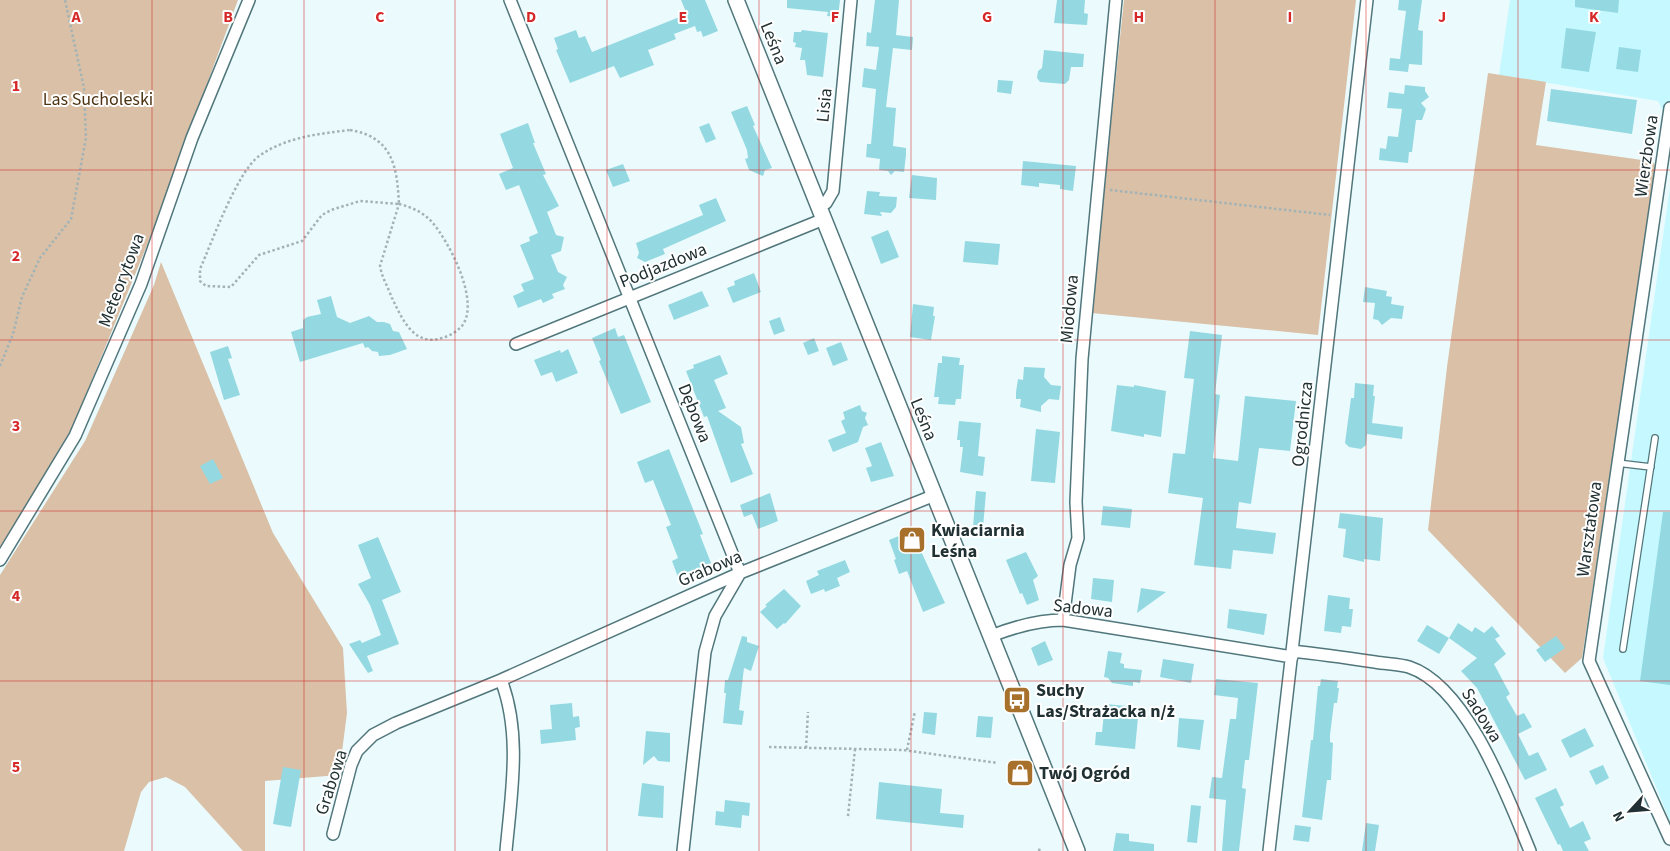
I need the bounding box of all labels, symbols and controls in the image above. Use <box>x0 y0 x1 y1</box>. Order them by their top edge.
text: A <box>70 6 81 28</box>
text: B <box>223 6 233 28</box>
text: C <box>375 6 385 28</box>
text: D <box>526 6 536 28</box>
text: E <box>679 6 687 28</box>
text: F <box>831 6 839 28</box>
text: G <box>982 6 992 28</box>
text: H <box>1134 6 1144 28</box>
text: I <box>1288 6 1292 28</box>
text: J <box>1438 6 1446 28</box>
text: K <box>1589 6 1599 28</box>
street label: Leśna <box>754 18 793 68</box>
text: 1 <box>12 75 20 97</box>
park label: Las Sucholeski <box>43 87 153 112</box>
street label: Lisia <box>810 87 839 123</box>
street label: Wierzbowa <box>1628 113 1665 199</box>
street label: Meteorytowa <box>92 230 151 331</box>
street label: Podjazdowa <box>616 237 711 294</box>
text: 2 <box>12 245 20 267</box>
street label: Miodowa <box>1054 274 1085 344</box>
street label: Dębowa <box>671 380 718 446</box>
street label: Ogrodnicza <box>1286 380 1319 468</box>
street label: Leśna <box>904 394 943 444</box>
text: 3 <box>12 415 20 437</box>
street label: Warsztatowa <box>1570 480 1609 578</box>
place label: Kwiaciarnia Leśna <box>931 518 1025 564</box>
shop icon: Kwiaciarnia Leśna <box>897 525 927 555</box>
street label: Grabowa <box>674 544 746 593</box>
text: 4 <box>12 585 21 607</box>
street label: Sadowa <box>1052 593 1114 624</box>
place label: Suchy Las/Strażacka n/ż <box>1036 678 1175 724</box>
street label: Sadowa <box>1455 683 1508 747</box>
bus stop icon: Suchy Las/Strażacka n/ż <box>1002 685 1032 715</box>
street label: Grabowa <box>309 746 354 818</box>
text: 5 <box>12 756 20 778</box>
shop icon: Twój Ogród <box>1005 758 1035 788</box>
place label: Twój Ogród <box>1039 761 1130 786</box>
north arrow <box>1605 786 1655 836</box>
text: N <box>1608 808 1630 825</box>

